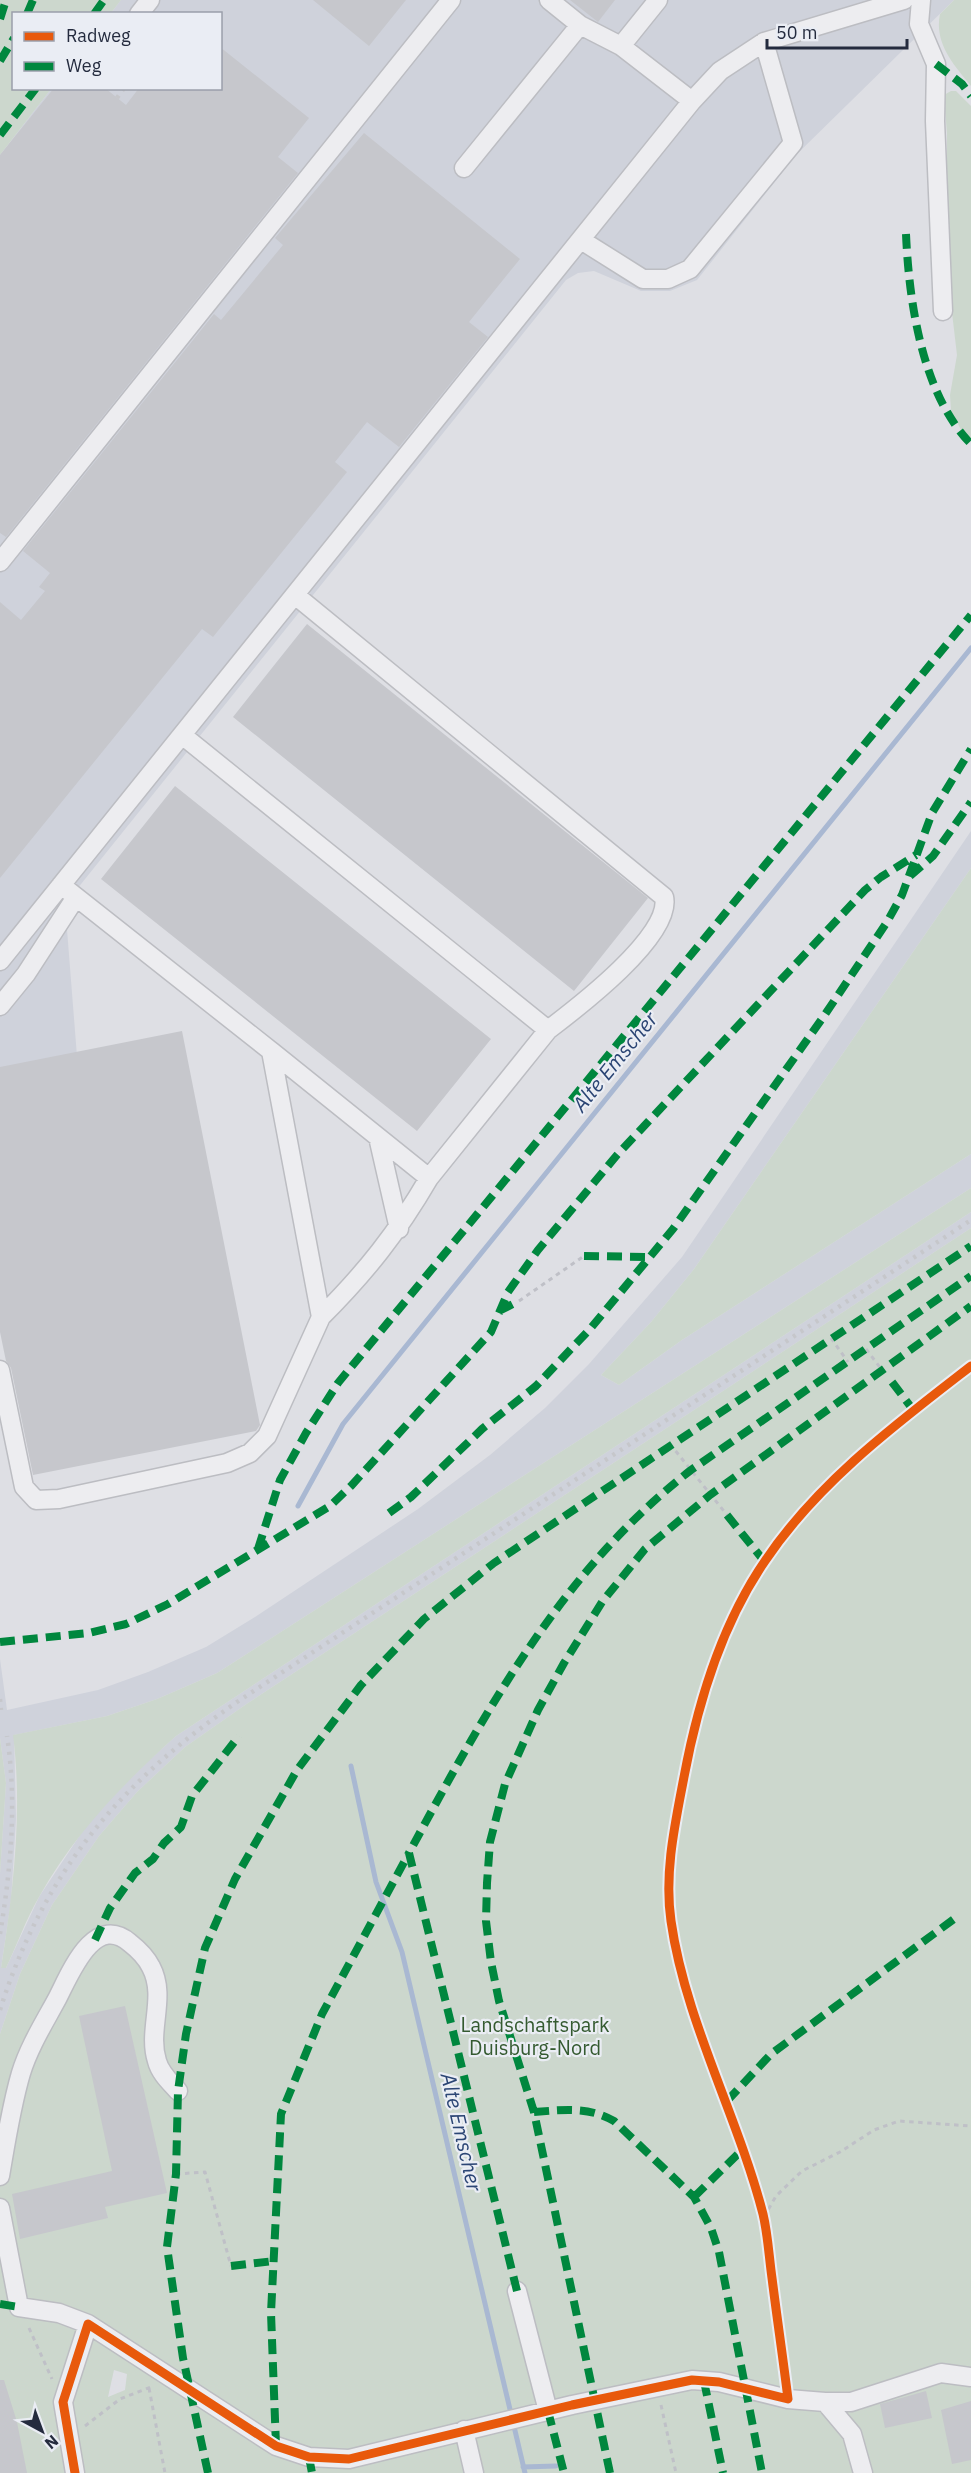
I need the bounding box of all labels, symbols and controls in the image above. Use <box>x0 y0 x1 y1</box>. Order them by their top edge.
legend <box>12 12 222 90</box>
scale bar <box>767 12 906 50</box>
text: 50 m <box>776 21 818 44</box>
text: Radweg <box>66 24 131 47</box>
text: Weg <box>66 54 102 77</box>
water label: Alte Emscher <box>565 1004 664 1118</box>
park label: Landschaftspark Duisburg-Nord <box>461 2011 610 2061</box>
water label: Alte Emscher <box>435 2069 490 2195</box>
north arrow <box>12 2401 72 2461</box>
text: N <box>41 2431 63 2454</box>

